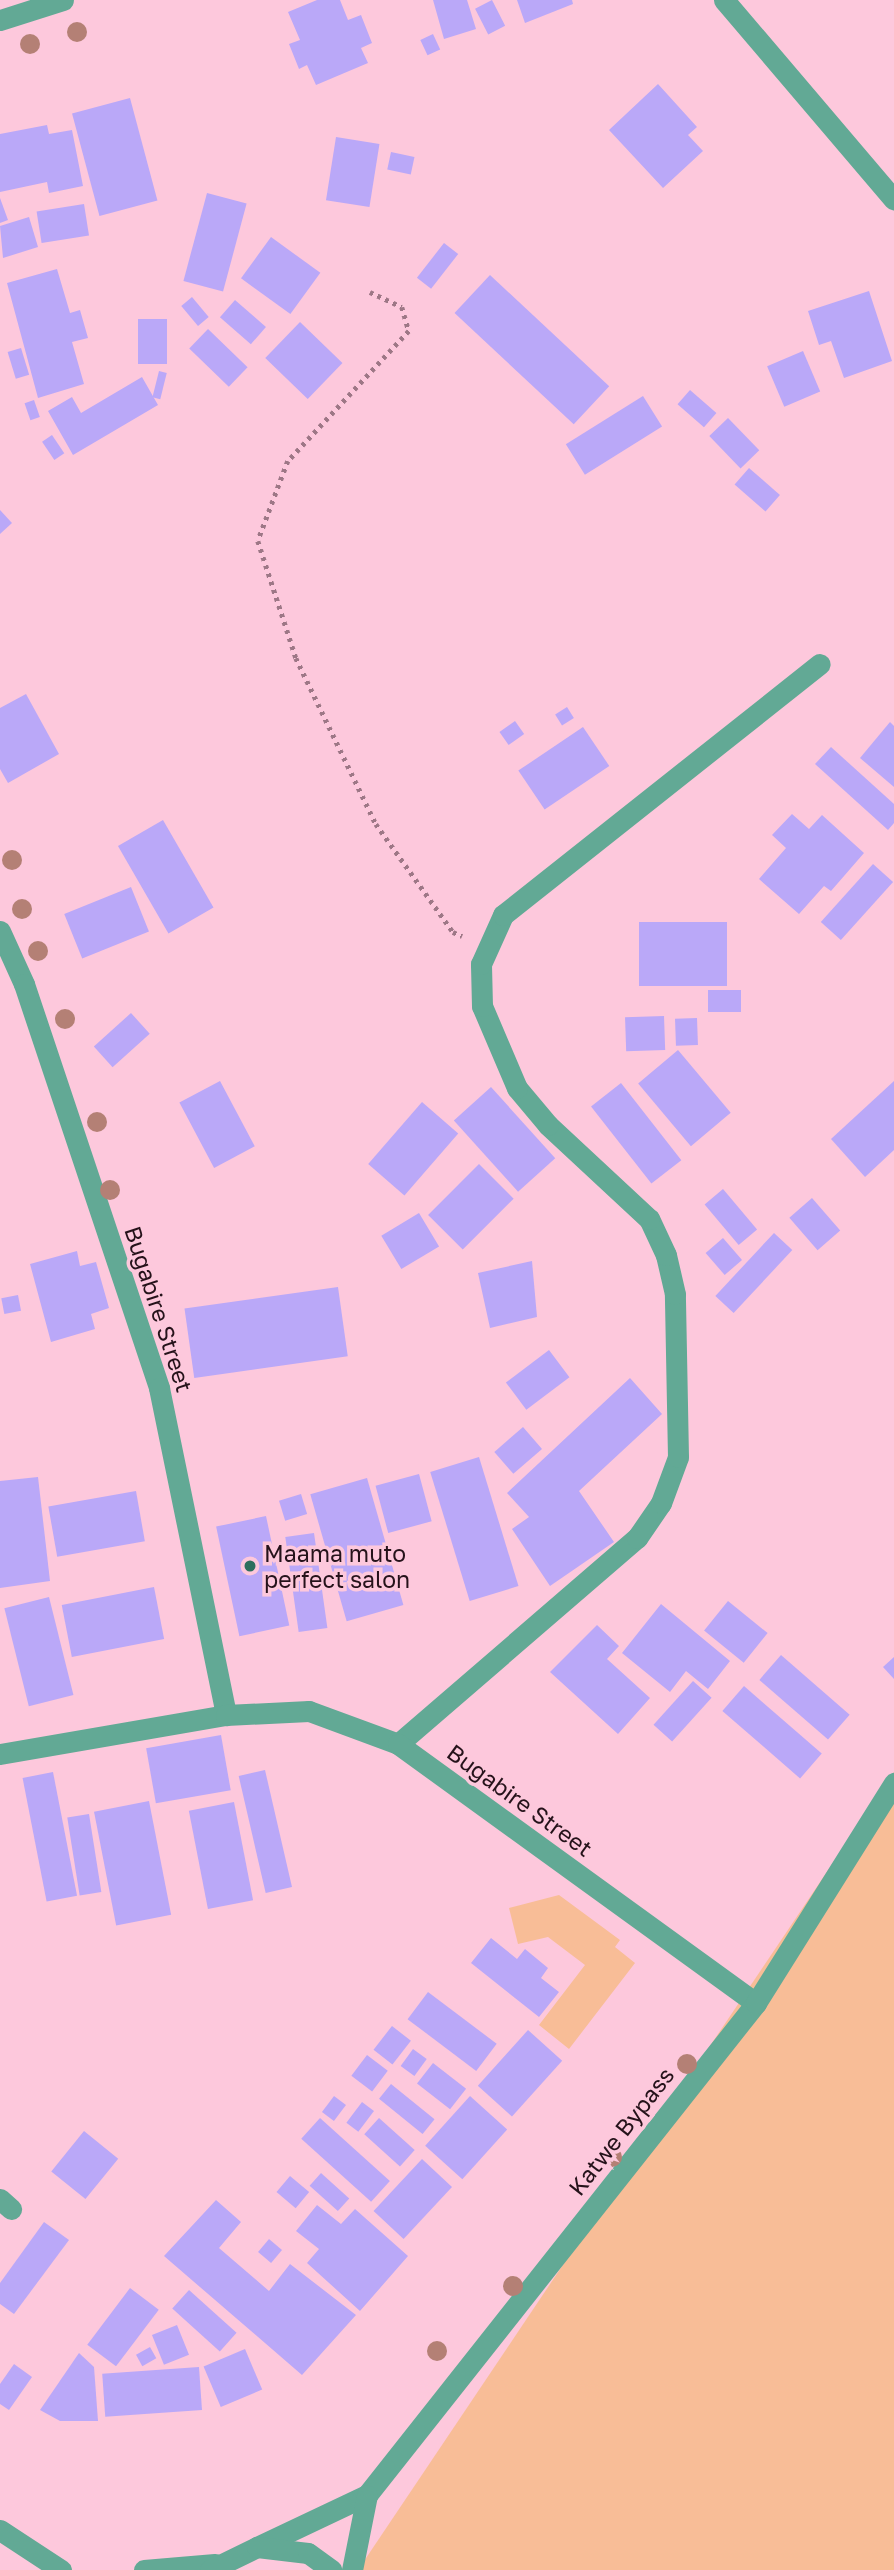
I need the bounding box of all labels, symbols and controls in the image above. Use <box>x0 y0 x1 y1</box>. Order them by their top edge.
street label: Bugabire Street <box>119 1223 199 1395</box>
place label: Maama muto perfect salon <box>264 1539 410 1593</box>
marker: Maama muto perfect salon <box>242 1558 258 1574</box>
street label: Bugabire Street <box>442 1738 598 1862</box>
street label: Katwe Bypass <box>562 2061 680 2201</box>

